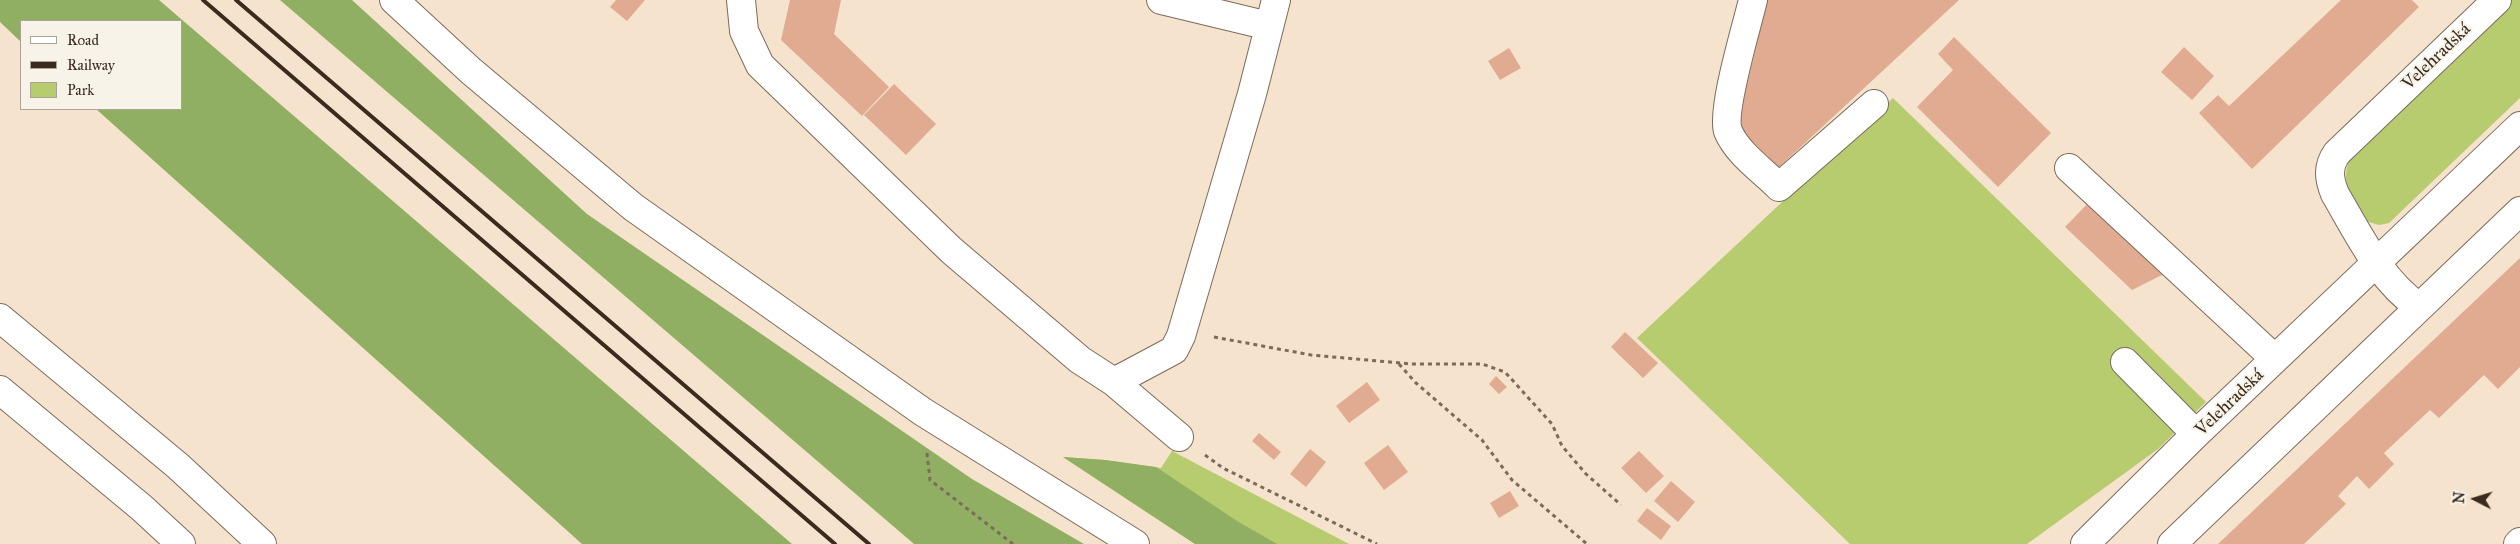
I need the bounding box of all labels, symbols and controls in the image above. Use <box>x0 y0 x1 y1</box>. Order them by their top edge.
street label: Velehradská <box>2398 19 2476 95</box>
legend <box>20 20 182 110</box>
text: Road <box>67 31 99 49</box>
text: Railway <box>67 56 115 74</box>
text: Park <box>67 81 94 99</box>
street label: Velehradská <box>2191 365 2269 441</box>
north arrow <box>2450 474 2500 524</box>
text: N <box>2451 491 2469 504</box>

